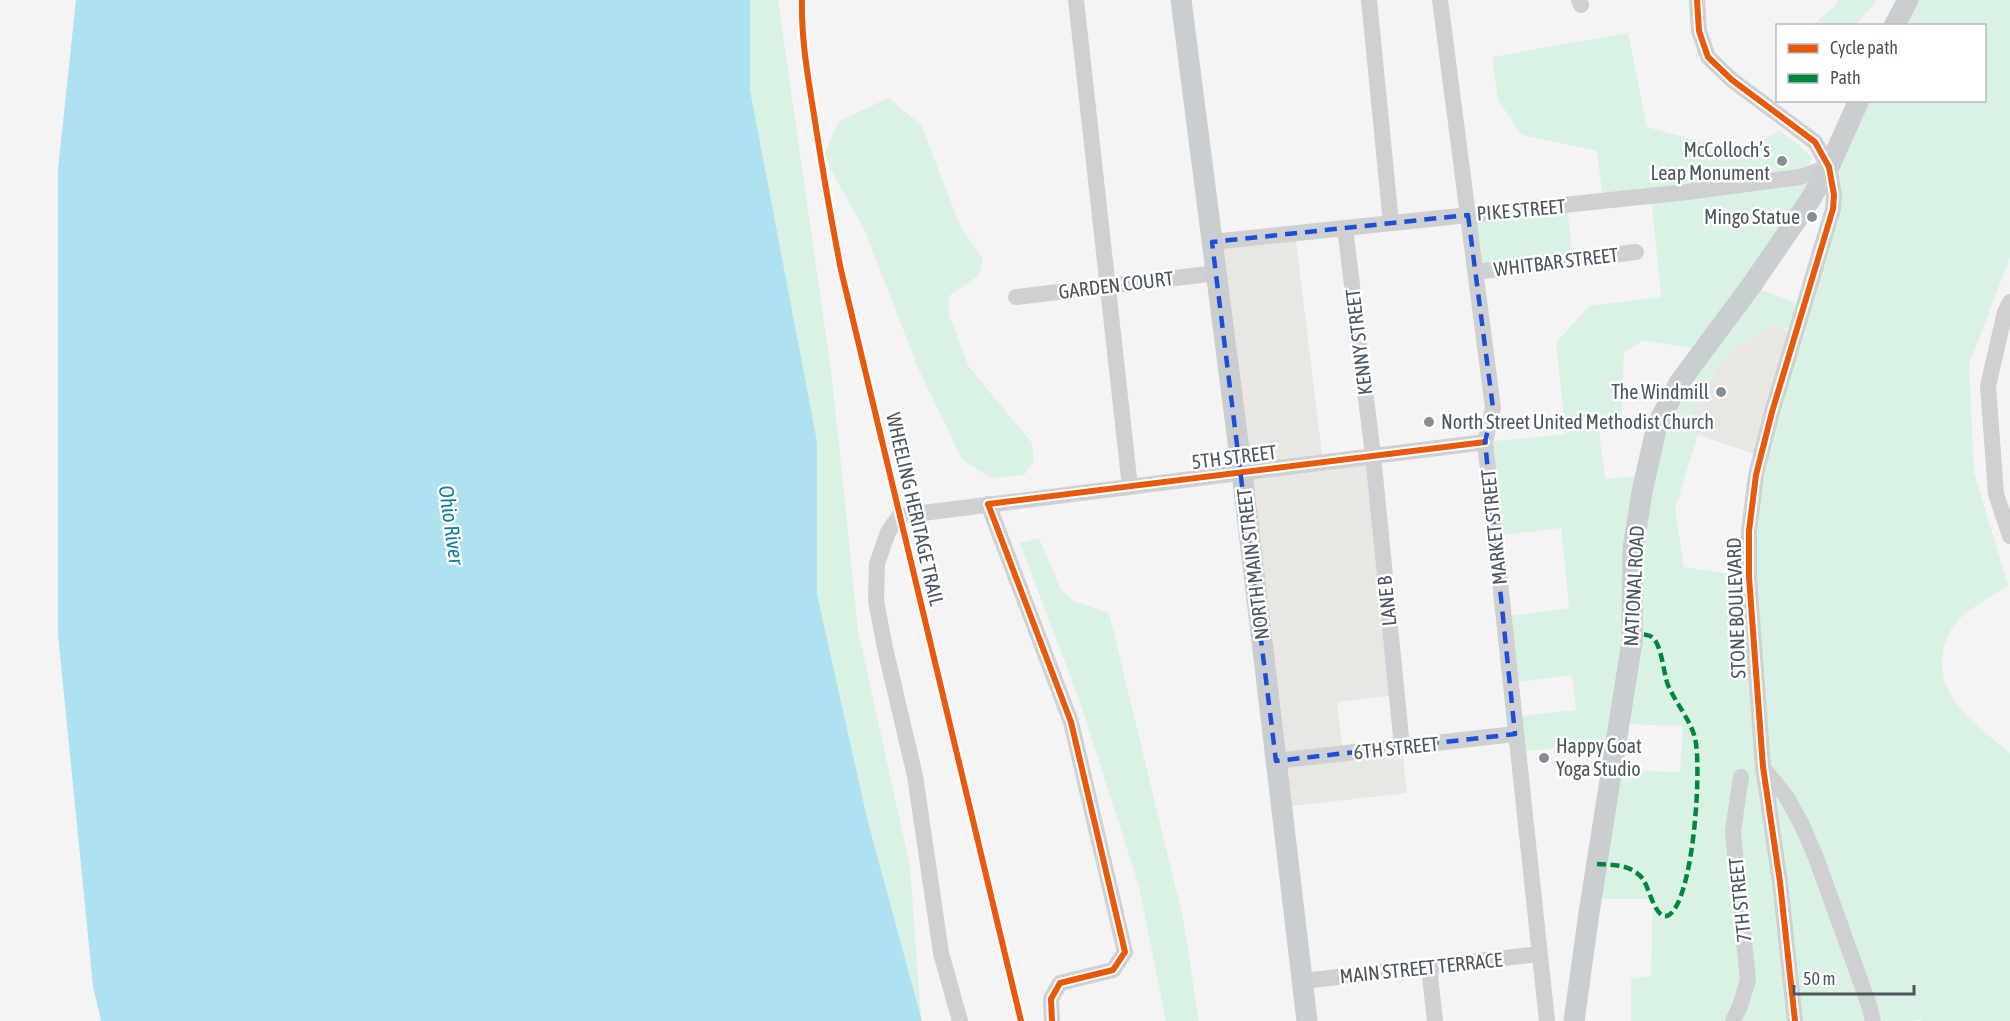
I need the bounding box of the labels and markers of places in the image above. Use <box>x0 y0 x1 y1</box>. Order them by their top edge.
place label: McColloch’s Leap Monument <box>1651 138 1770 184</box>
marker: McColloch’s Leap Monument <box>1775 154 1789 168</box>
place label: Mingo Statue <box>1704 205 1800 228</box>
marker: Mingo Statue <box>1805 210 1819 224</box>
place label: The Windmill <box>1611 380 1710 403</box>
marker: The Windmill <box>1714 385 1728 399</box>
place label: North Street United Methodist Church <box>1441 410 1714 433</box>
marker: North Street United Methodist Church <box>1422 415 1436 429</box>
place label: Happy Goat Yoga Studio <box>1556 734 1642 780</box>
marker: Happy Goat Yoga Studio <box>1537 751 1551 765</box>

